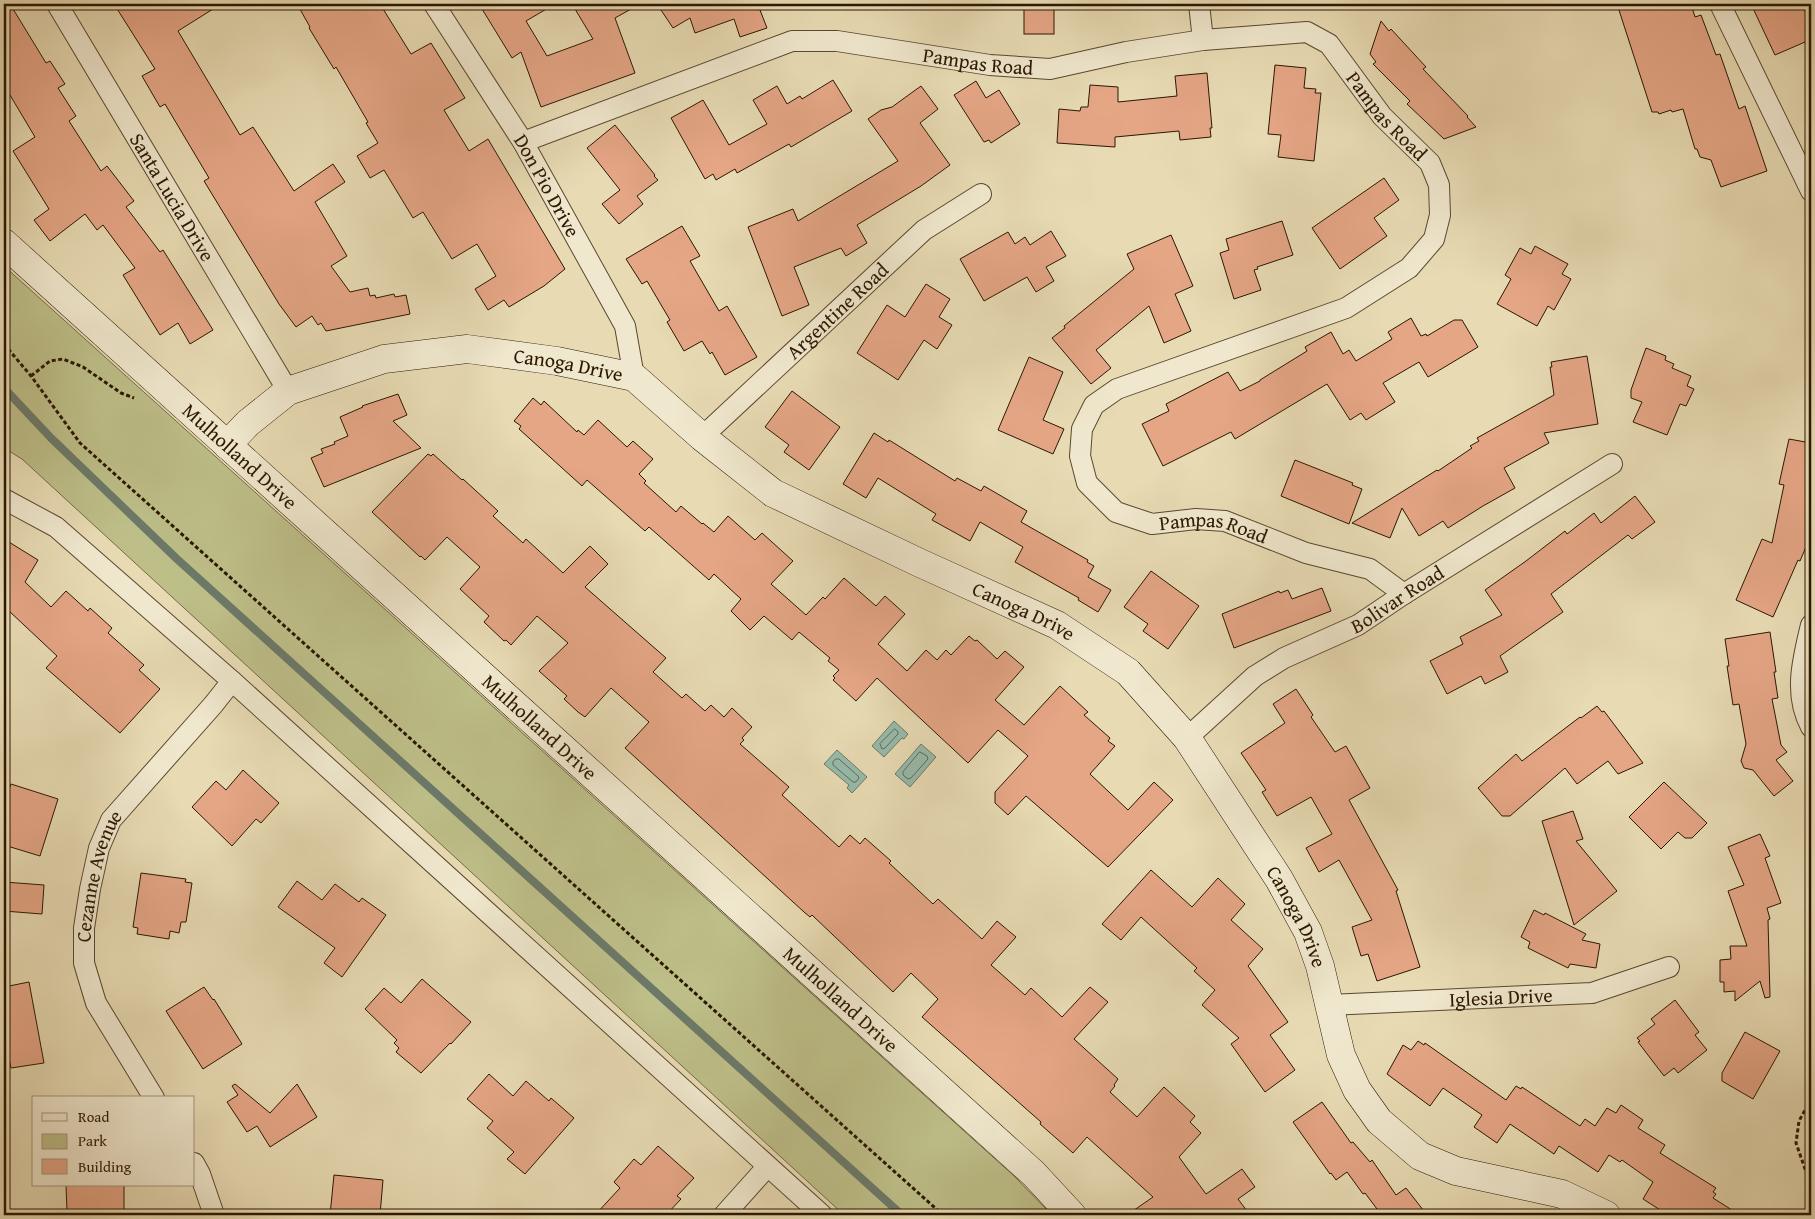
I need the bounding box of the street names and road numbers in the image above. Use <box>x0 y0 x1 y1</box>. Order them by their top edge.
street label: Pampas Road <box>921 40 1035 82</box>
street label: Pampas Road <box>1340 65 1435 167</box>
street label: Santa Lucia Drive <box>123 127 222 267</box>
street label: Don Pio Drive <box>507 128 588 242</box>
street label: Argentine Road <box>779 255 895 366</box>
street label: Canoga Drive <box>512 340 626 388</box>
street label: Mulholland Drive <box>176 396 304 516</box>
street label: Pampas Road <box>1158 504 1273 551</box>
street label: Bolivar Road <box>1346 558 1449 640</box>
street label: Canoga Drive <box>968 574 1081 647</box>
street label: Mulholland Drive <box>476 667 604 787</box>
street label: Cezanne Avenue <box>69 802 128 942</box>
street label: Canoga Drive <box>1260 860 1334 971</box>
street label: Mulholland Drive <box>777 939 905 1059</box>
street label: Iglesia Drive <box>1448 980 1553 1014</box>

